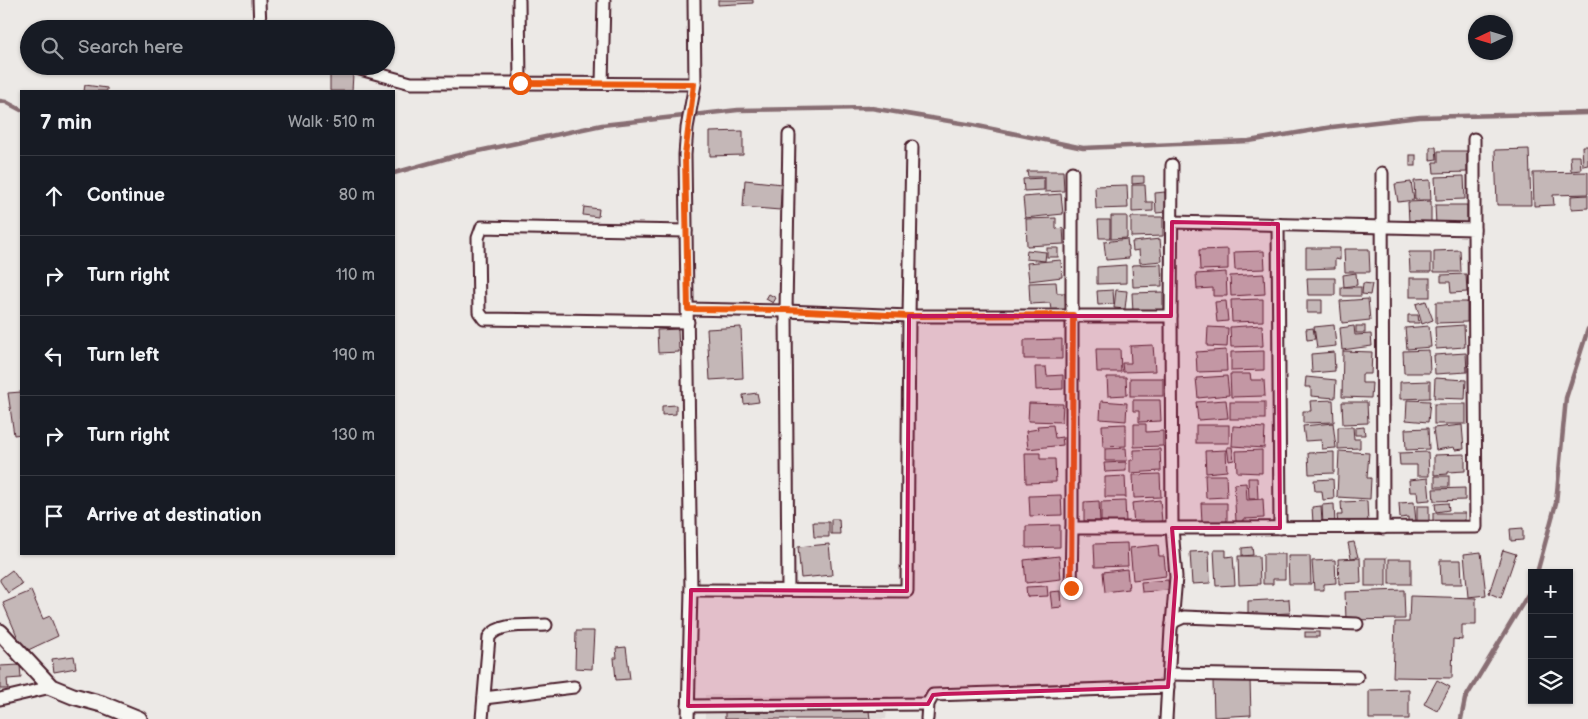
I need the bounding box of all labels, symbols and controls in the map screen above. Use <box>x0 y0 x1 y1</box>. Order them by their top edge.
north arrow <box>1468 15 1513 60</box>
search box <box>20 20 395 75</box>
icon: search <box>38 34 66 62</box>
text: Search here <box>78 36 183 59</box>
route start <box>509 72 532 95</box>
text: 7 min <box>40 110 92 135</box>
text: Walk · 510 m <box>288 113 375 132</box>
icon: ahead <box>40 182 68 210</box>
text: Continue <box>87 184 165 207</box>
text: 80 m <box>339 186 375 205</box>
icon: right <box>40 262 68 290</box>
text: Turn right <box>87 264 170 287</box>
text: 110 m <box>336 266 375 285</box>
icon: left <box>40 342 68 370</box>
text: Turn left <box>87 344 159 367</box>
text: 190 m <box>333 346 375 365</box>
icon: right <box>40 422 68 450</box>
text: Turn right <box>87 424 170 447</box>
text: 130 m <box>332 426 375 445</box>
icon: arrive <box>40 502 68 530</box>
text: Arrive at destination <box>87 504 262 527</box>
map controls <box>1528 569 1573 704</box>
button: + <box>1528 569 1573 614</box>
route end <box>1060 577 1083 600</box>
button: − <box>1528 614 1573 659</box>
button: layers <box>1528 659 1573 704</box>

